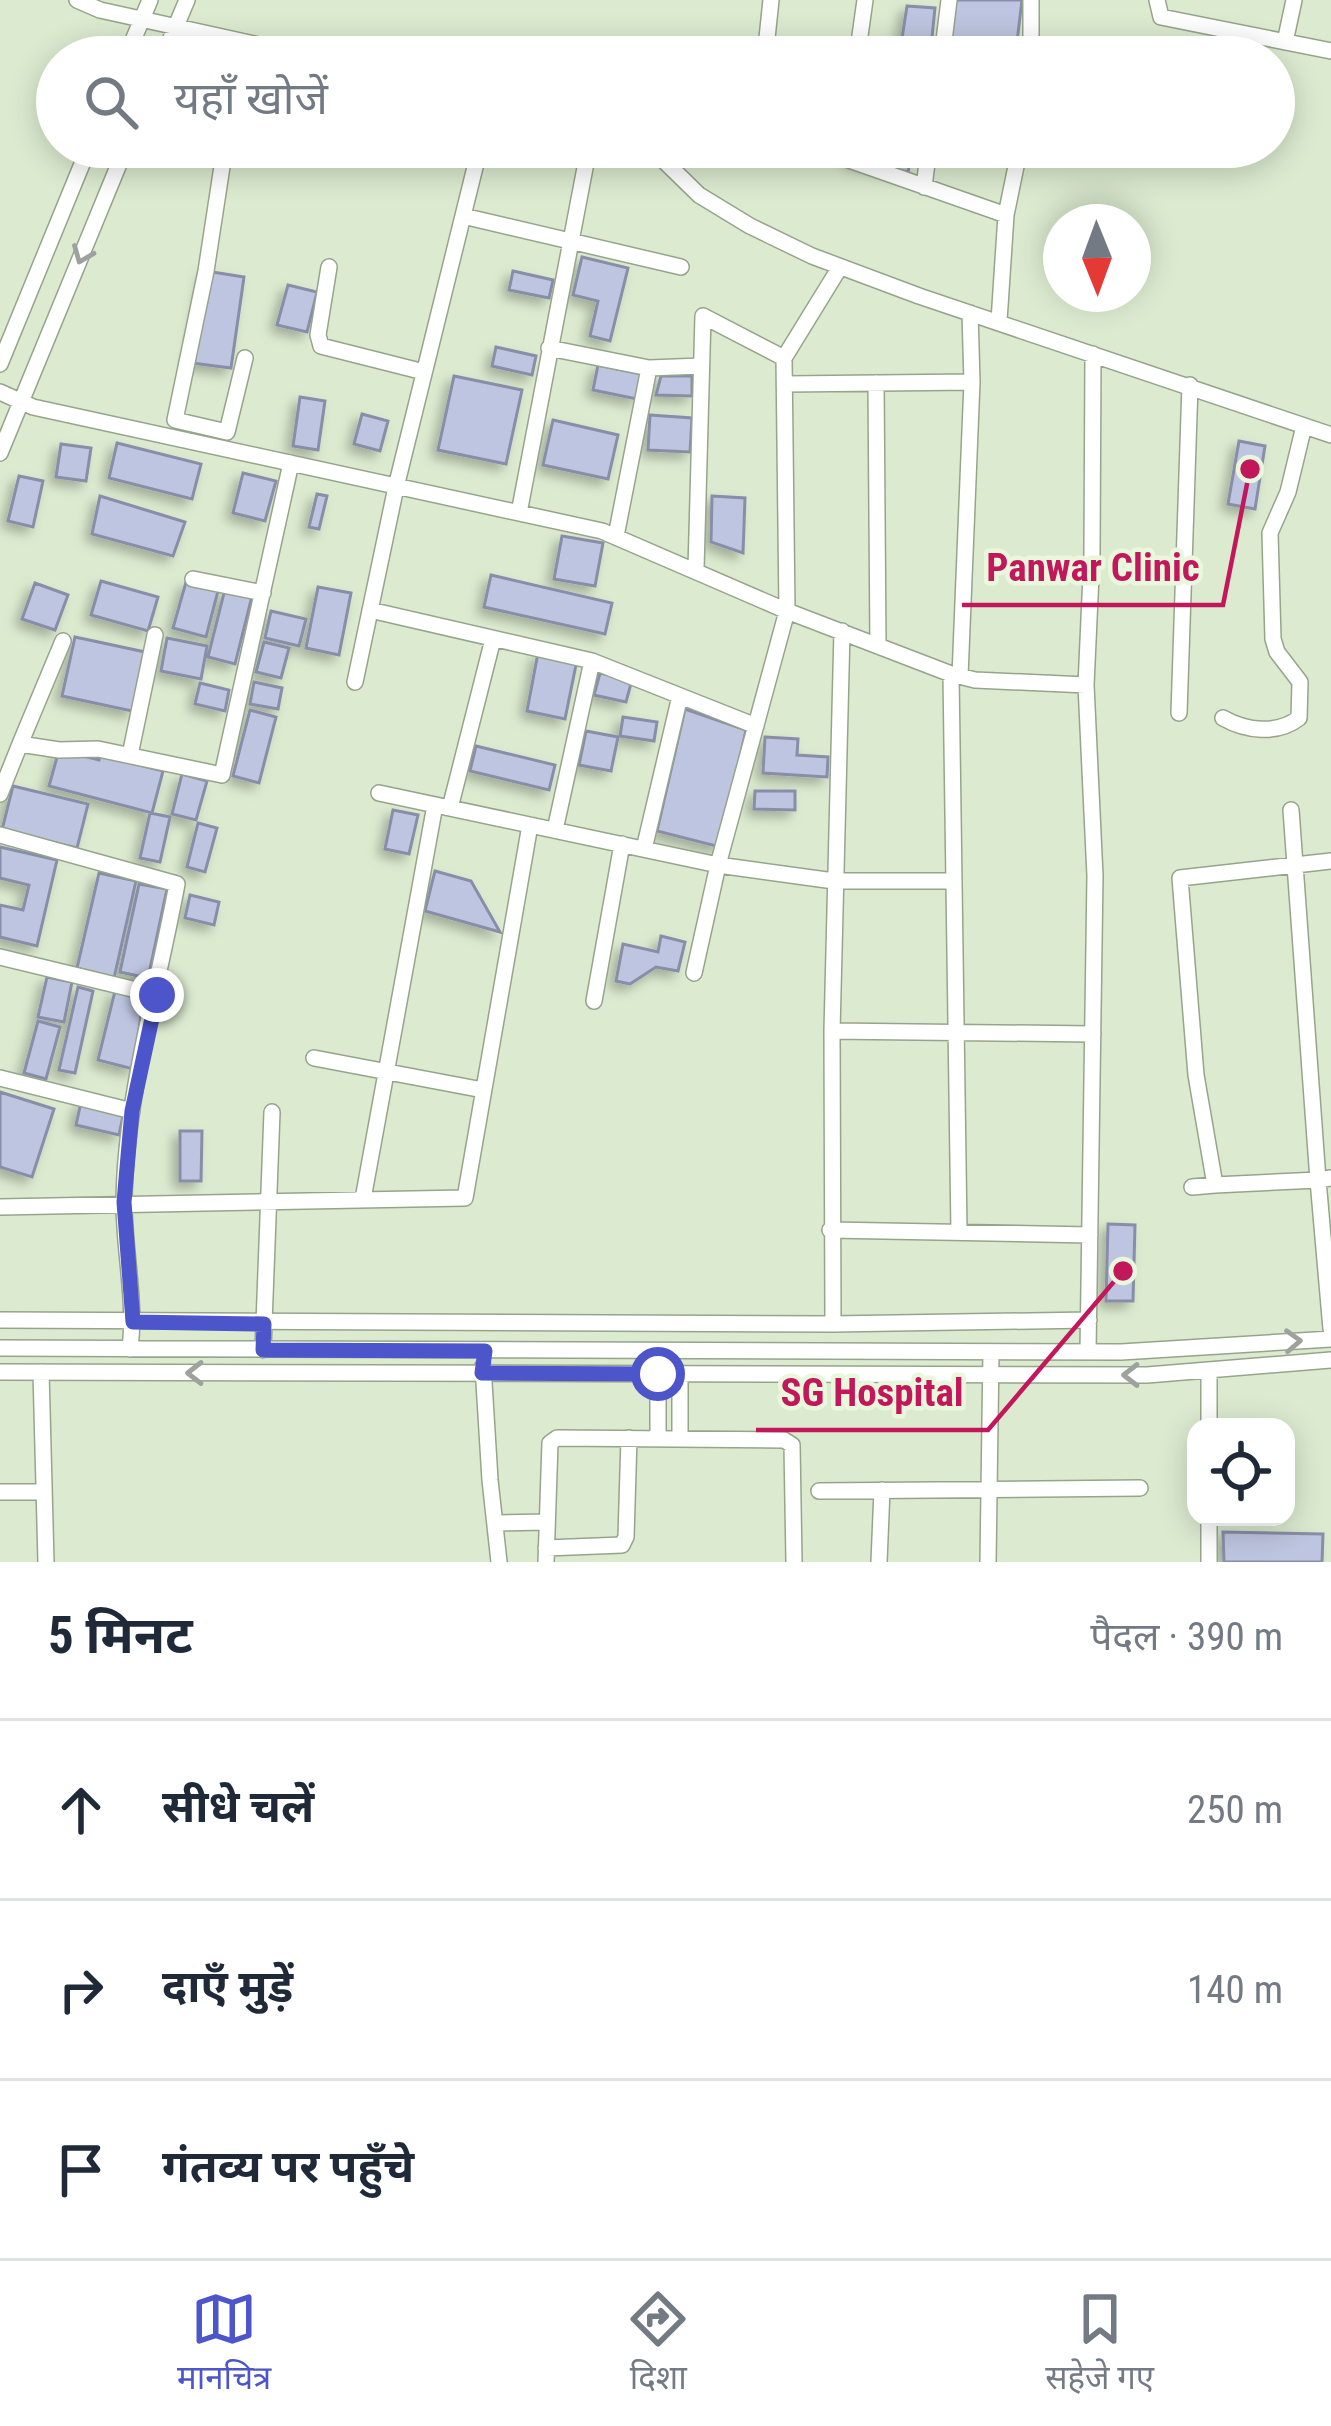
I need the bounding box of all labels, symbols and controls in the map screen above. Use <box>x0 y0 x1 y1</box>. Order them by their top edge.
search box <box>36 36 1295 168</box>
icon: search <box>78 69 144 135</box>
text: यहाँ खोजें <box>174 72 328 125</box>
north arrow <box>1043 204 1151 312</box>
one-way arrow <box>72 244 96 265</box>
callout: Panwar Clinic <box>962 530 1223 605</box>
text: Panwar Clinic <box>986 545 1200 591</box>
route end <box>130 968 184 1022</box>
one-way arrow <box>1284 1329 1303 1355</box>
route start <box>631 1347 685 1401</box>
callout: SG Hospital <box>756 1355 988 1430</box>
one-way arrow <box>185 1360 203 1386</box>
one-way arrow <box>1121 1362 1139 1388</box>
text: SG Hospital <box>780 1370 964 1416</box>
map controls <box>1187 1418 1295 1526</box>
button: locate <box>1187 1418 1295 1526</box>
text: 5 मिनट <box>48 1606 193 1665</box>
text: पैदल · 390 m <box>1090 1614 1283 1660</box>
icon: ahead <box>48 1777 114 1843</box>
text: सीधे चलें <box>162 1780 314 1833</box>
text: 250 m <box>1187 1787 1283 1833</box>
icon: right <box>48 1957 114 2023</box>
text: दाएँ मुड़ें <box>162 1960 293 2013</box>
text: 140 m <box>1187 1967 1283 2013</box>
icon: arrive <box>48 2137 114 2203</box>
text: गंतव्य पर पहुँचे <box>162 2140 414 2193</box>
tab: मानचित्र <box>177 2286 271 2402</box>
tab: दिशा <box>625 2286 691 2402</box>
tab: सहेजे गए <box>1045 2286 1154 2402</box>

